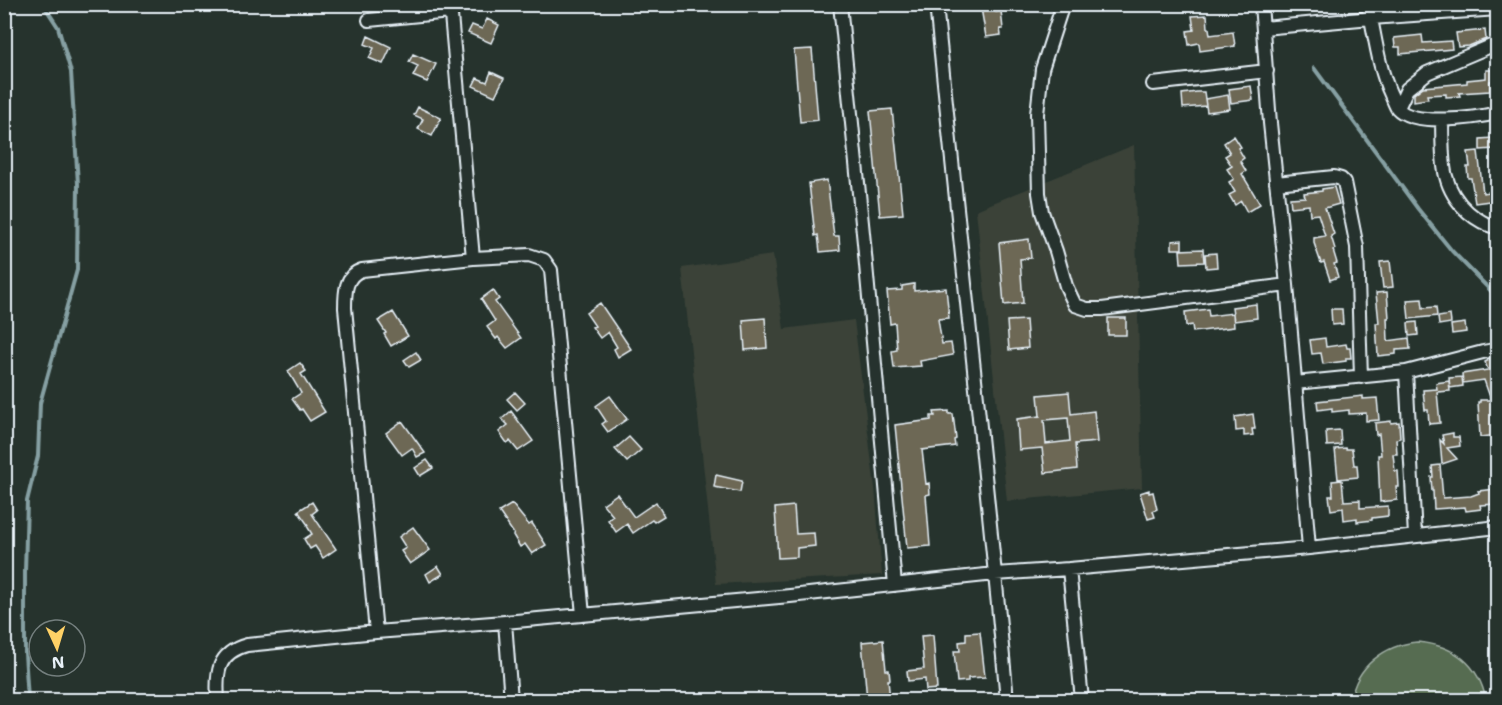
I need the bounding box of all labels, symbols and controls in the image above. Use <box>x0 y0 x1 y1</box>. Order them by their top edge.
north arrow <box>27 618 87 678</box>
text: N <box>51 652 65 673</box>

